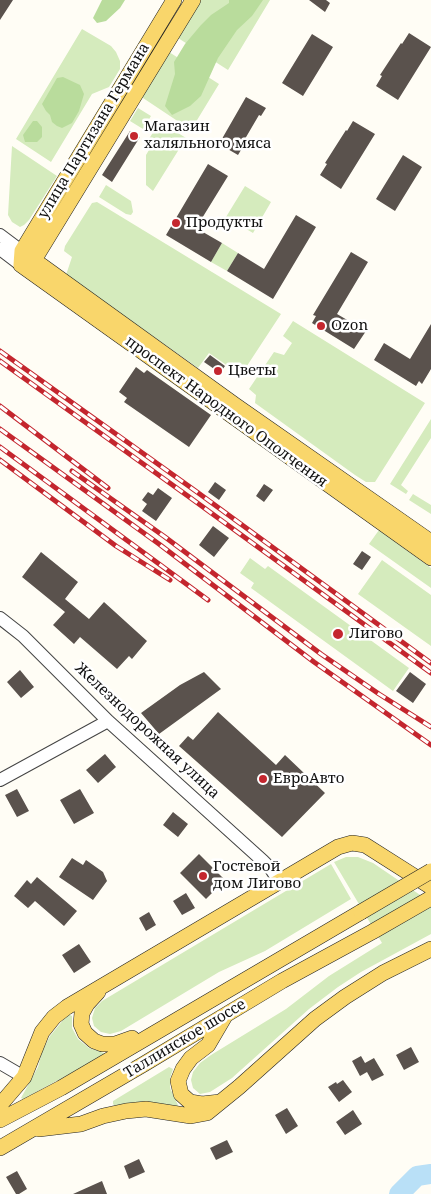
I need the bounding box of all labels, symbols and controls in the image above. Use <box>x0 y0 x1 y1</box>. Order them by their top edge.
street label: улица Партизана Германа <box>34 40 154 222</box>
place label: Магазин халяльного мяса <box>144 118 271 153</box>
marker: Магазин халяльного мяса <box>128 130 140 142</box>
place label: Продукты <box>186 214 263 232</box>
marker: Продукты <box>170 217 182 229</box>
place label: Ozon <box>331 317 368 335</box>
marker: Ozon <box>315 320 327 332</box>
street label: проспект Народного Ополчения <box>121 333 331 491</box>
place label: Цветы <box>228 362 276 380</box>
marker: Цветы <box>212 365 224 377</box>
place label: Лигово <box>349 625 403 643</box>
marker: Лигово <box>331 627 345 641</box>
street label: Железнодорожная улица <box>71 659 223 803</box>
place label: ЕвроАвто <box>273 770 344 788</box>
marker: ЕвроАвто <box>257 773 269 785</box>
place label: Гостевой дом Лигово <box>213 858 301 893</box>
marker: Гостевой дом Лигово <box>197 870 209 882</box>
street label: Таллинское шоссе <box>121 996 249 1082</box>

